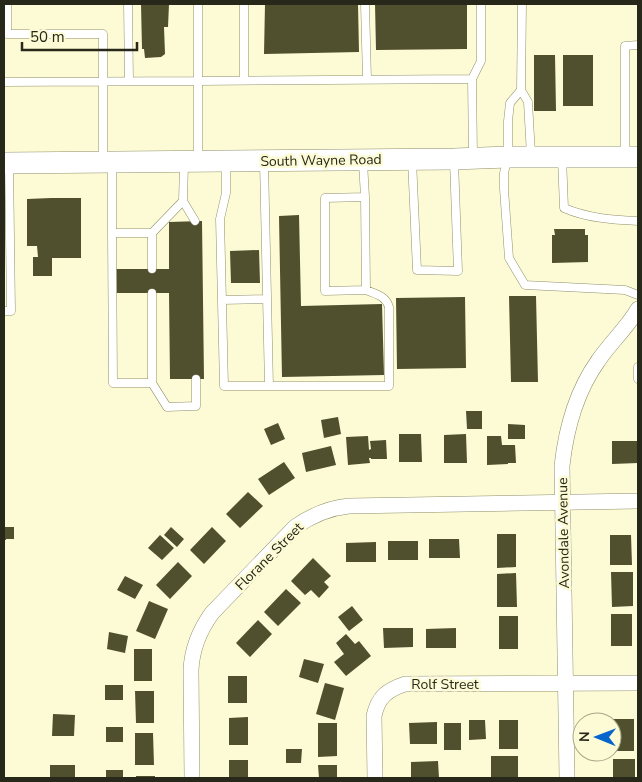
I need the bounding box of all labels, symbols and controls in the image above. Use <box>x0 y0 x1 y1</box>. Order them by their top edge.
scale bar <box>22 20 138 52</box>
text: 50 m <box>30 27 65 47</box>
street label: South Wayne Road <box>260 150 382 171</box>
street label: Avondale Avenue <box>553 477 574 589</box>
street label: Florane Street <box>231 518 308 595</box>
street label: Rolf Street <box>411 675 479 694</box>
north arrow <box>572 712 622 762</box>
text: N <box>575 731 594 742</box>

